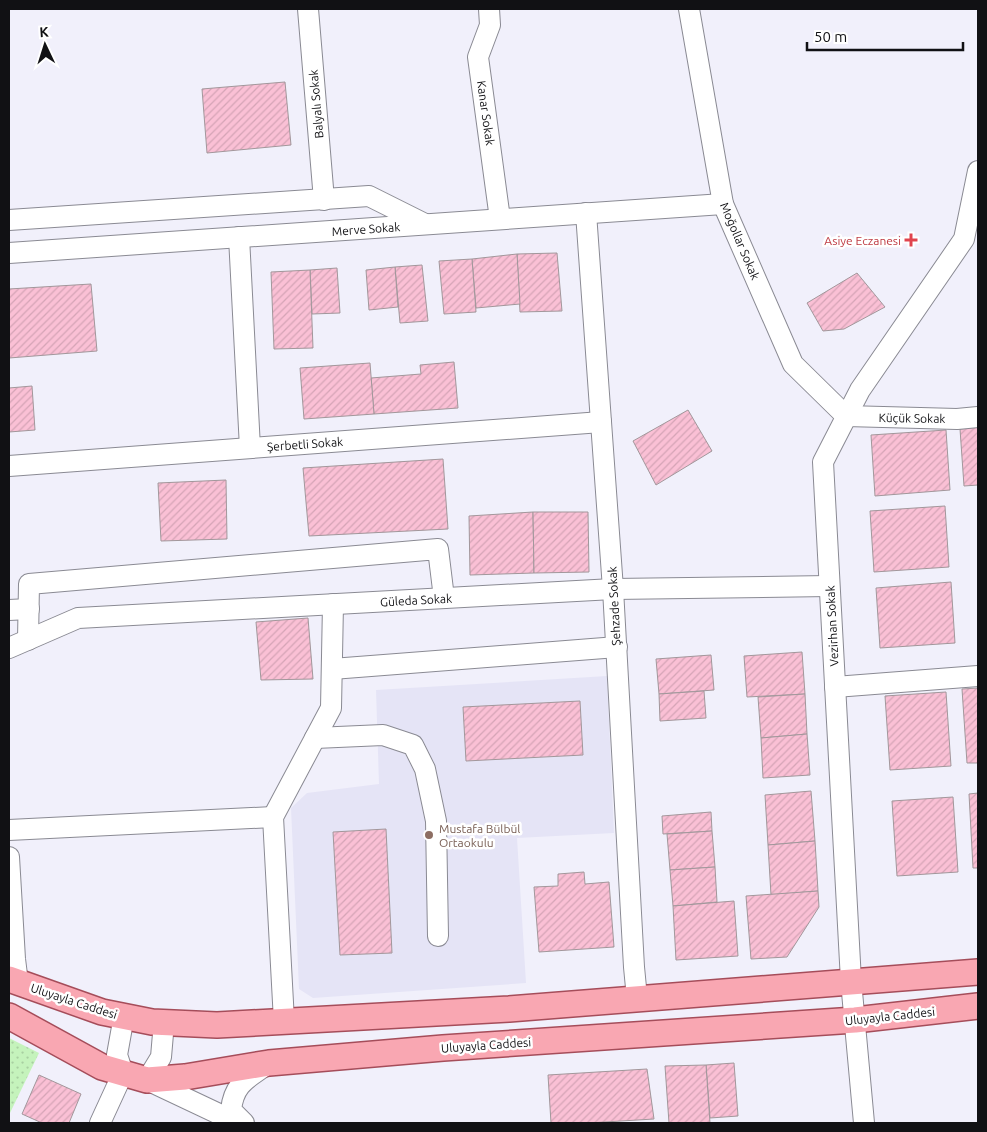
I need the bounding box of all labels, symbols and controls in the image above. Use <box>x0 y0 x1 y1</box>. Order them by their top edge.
north arrow <box>20 20 70 70</box>
scale bar <box>807 20 963 52</box>
text: K <box>39 24 50 40</box>
text: 50 m <box>814 28 847 45</box>
street label: Balyalı Sokak <box>307 69 325 139</box>
street label: Kanar Sokak <box>475 80 497 146</box>
street label: Moğollar Sokak <box>718 200 762 282</box>
street label: Merve Sokak <box>331 220 401 238</box>
place label: Asiye Eczanesi <box>824 234 901 247</box>
marker: Asiye Eczanesi <box>905 234 917 246</box>
street label: Küçük Sokak <box>878 411 946 425</box>
street label: Şerbetli Sokak <box>267 435 343 453</box>
street label: Şehzade Sokak <box>605 566 623 646</box>
street label: Vezirhan Sokak <box>823 585 841 667</box>
street label: Güleda Sokak <box>380 592 452 608</box>
place label: Mustafa Bülbül Ortaokulu <box>439 822 520 849</box>
marker: Mustafa Bülbül Ortaokulu <box>423 829 435 841</box>
street label: Uluyayla Caddesi <box>29 981 119 1021</box>
street label: Uluyayla Caddesi <box>844 1005 936 1027</box>
street label: Uluyayla Caddesi <box>441 1035 532 1055</box>

